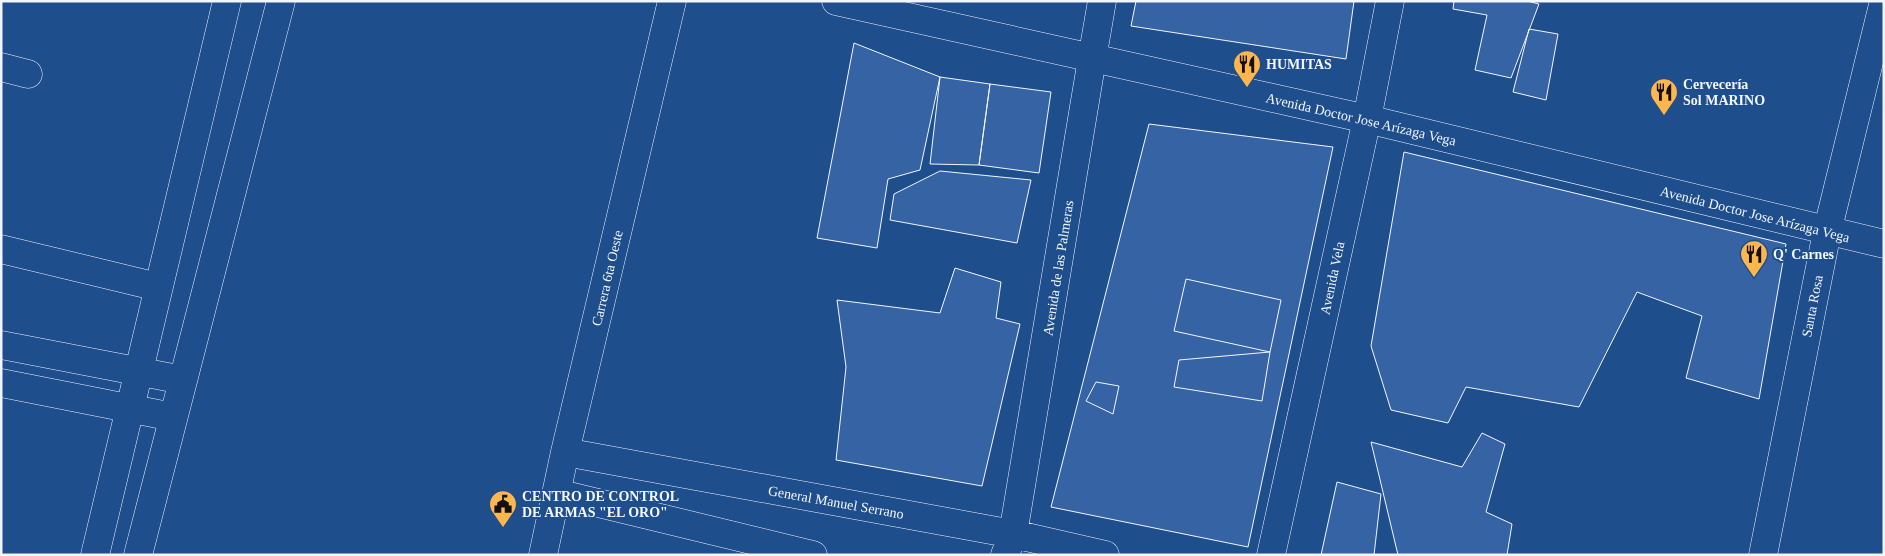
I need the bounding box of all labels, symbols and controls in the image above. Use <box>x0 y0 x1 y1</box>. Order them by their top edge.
restaurant icon: HUMITAS <box>1232 49 1262 88</box>
place label: HUMITAS <box>1266 57 1332 72</box>
restaurant icon: Cervecería Sol MARINO <box>1649 77 1679 116</box>
place label: Cervecería Sol MARINO <box>1683 77 1765 108</box>
street label: Avenida Doctor Jose Arízaga Vega <box>1264 90 1458 149</box>
street label: Avenida Doctor Jose Arízaga Vega <box>1659 184 1852 245</box>
street label: Avenida de las Palmeras <box>1040 199 1077 337</box>
street label: Carrera 6ta Oeste <box>589 229 626 328</box>
street label: Avenida Vela <box>1317 239 1348 316</box>
restaurant icon: Q' Carnes <box>1739 239 1769 278</box>
place label: Q' Carnes <box>1773 247 1835 262</box>
street label: Santa Rosa <box>1799 273 1826 338</box>
street label: General Manuel Serrano <box>767 483 905 522</box>
public building icon: CENTRO DE CONTROL DE ARMAS "EL ORO" <box>488 489 518 528</box>
place label: CENTRO DE CONTROL DE ARMAS "EL ORO" <box>522 489 679 520</box>

